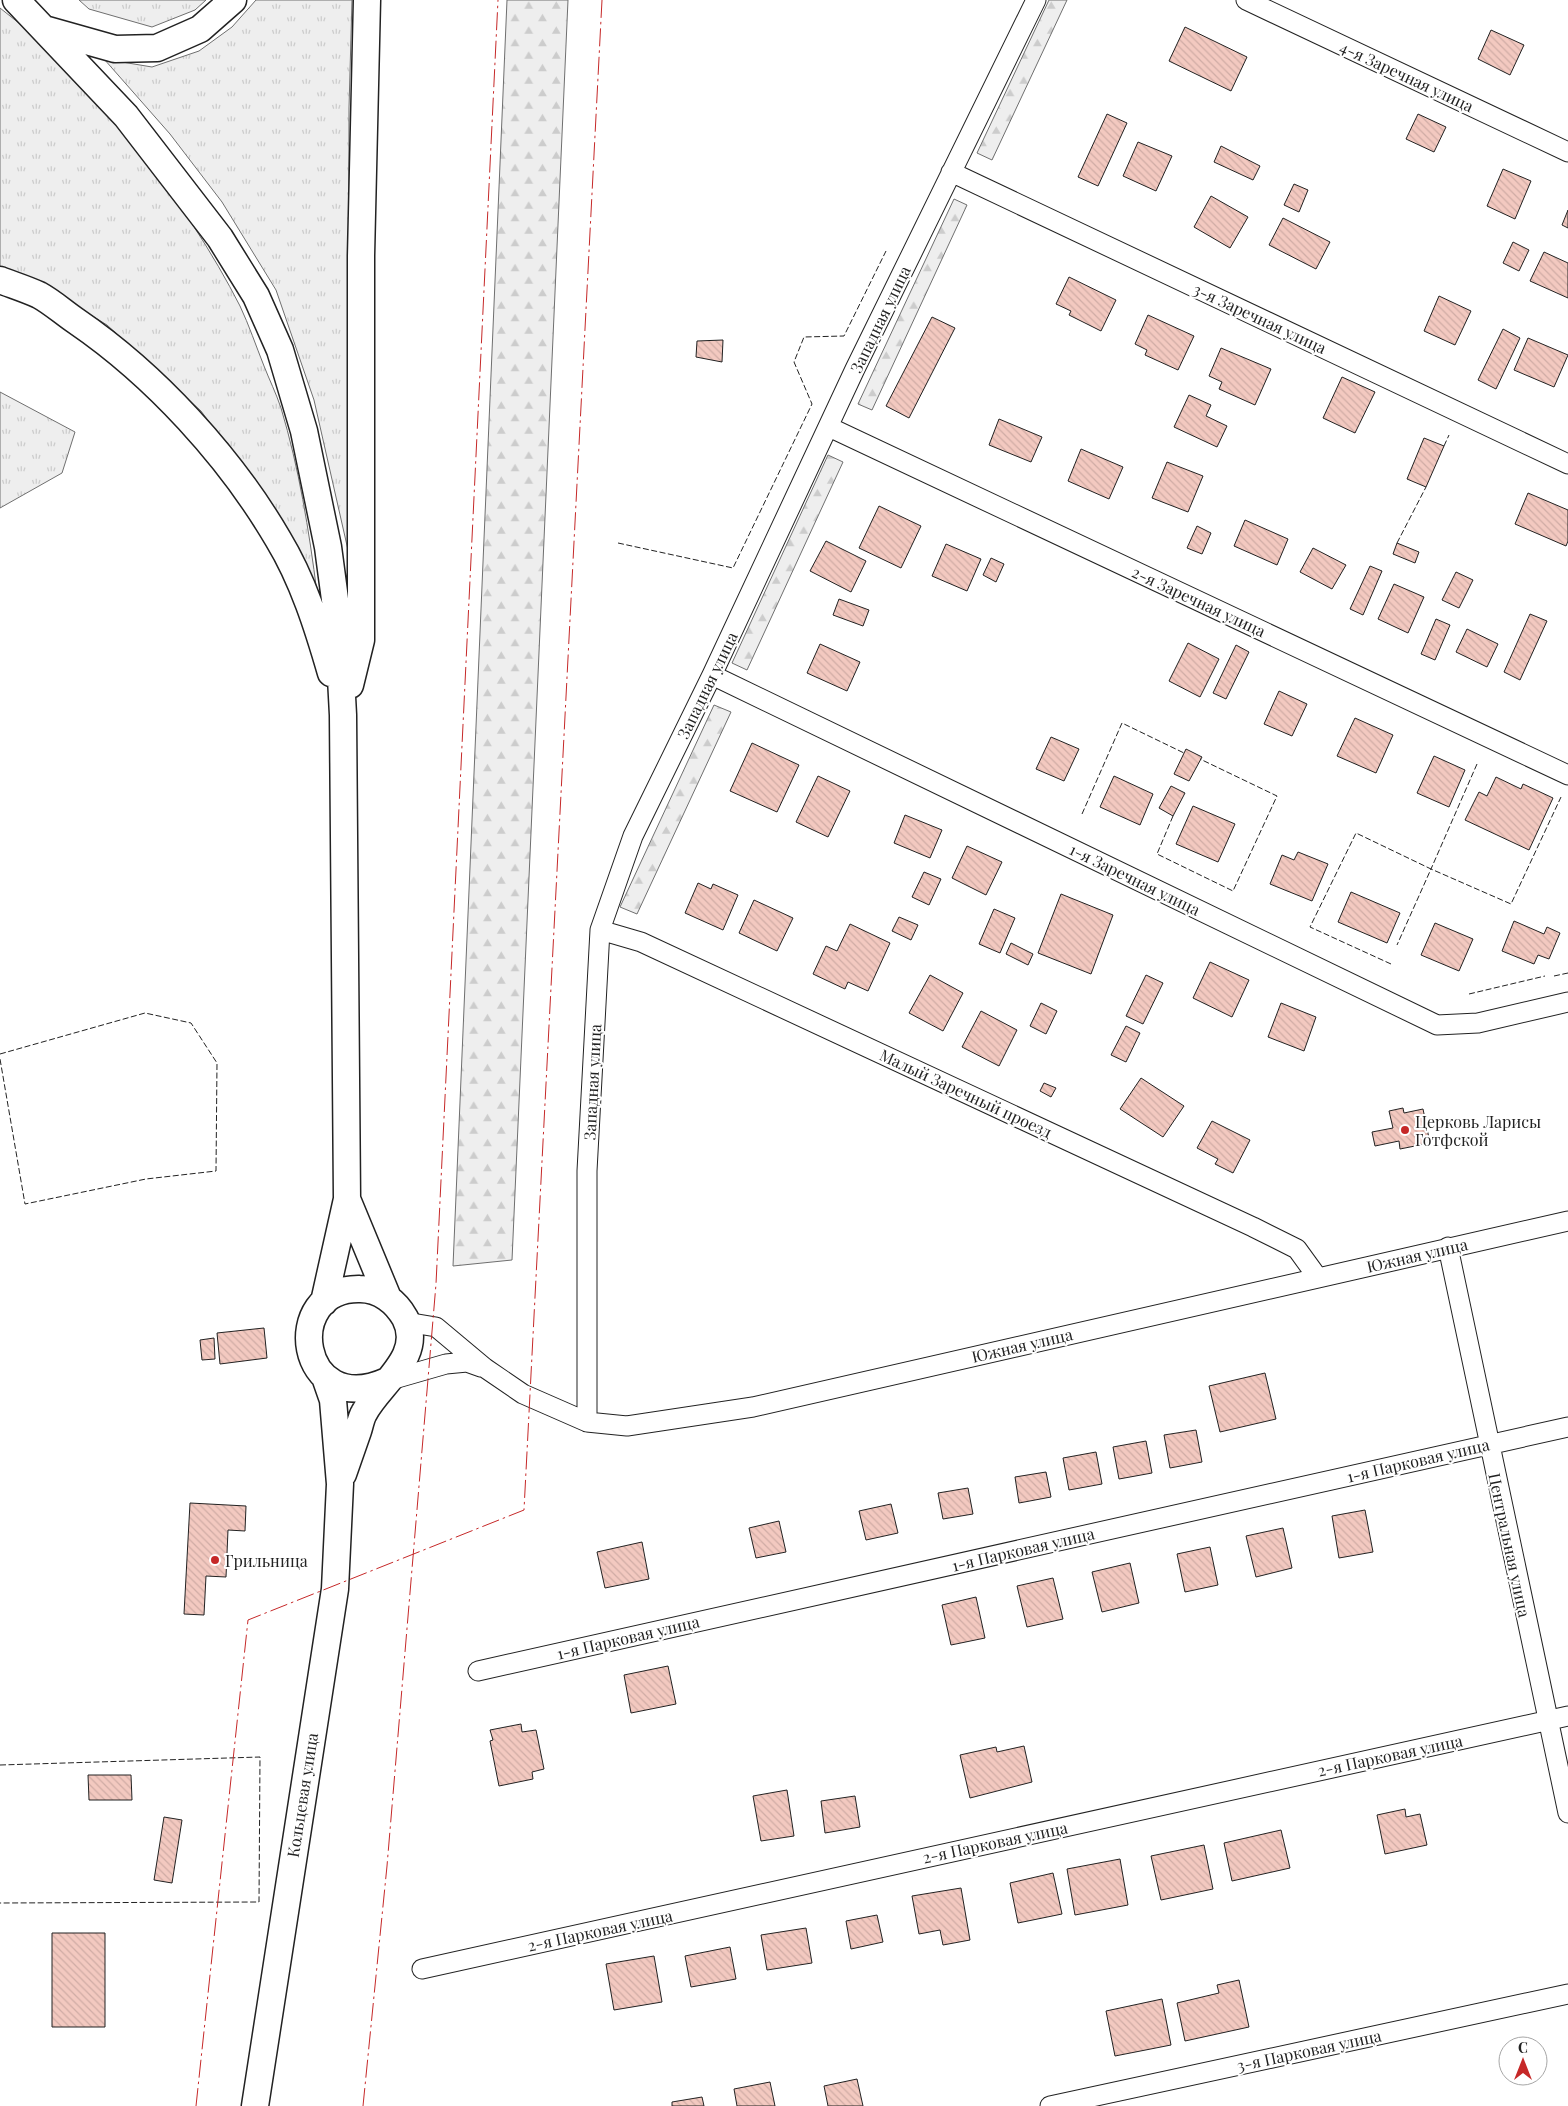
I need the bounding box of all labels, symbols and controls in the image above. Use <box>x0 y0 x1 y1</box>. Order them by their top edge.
street label: 4-я Заречная улица <box>1337 36 1477 116</box>
street label: Западная улица <box>845 262 915 376</box>
street label: 3-я Заречная улица <box>1190 278 1330 358</box>
street label: 2-я Заречная улица <box>1129 561 1269 641</box>
street label: Западная улица <box>672 628 742 742</box>
street label: 1-я Заречная улица <box>1066 838 1204 920</box>
street label: Западная улица <box>578 1023 606 1141</box>
street label: Малый Заречный проезд <box>876 1044 1056 1142</box>
place label: Церковь Ларисы Готфской <box>1415 1111 1541 1150</box>
marker: Церковь Ларисы Готфской <box>1399 1124 1411 1136</box>
street label: Южная улица <box>1364 1233 1470 1277</box>
street label: Южная улица <box>969 1323 1075 1367</box>
street label: 1-я Парковая улица <box>1345 1433 1491 1487</box>
street label: Центральная улица <box>1484 1471 1536 1619</box>
street label: 1-я Парковая улица <box>950 1522 1096 1576</box>
place label: Грильница <box>225 1550 308 1571</box>
marker: Грильница <box>209 1554 221 1566</box>
street label: 1-я Парковая улица <box>555 1610 701 1664</box>
street label: 2-я Парковая улица <box>1316 1729 1464 1781</box>
street label: Кольцевая улица <box>282 1731 322 1859</box>
street label: 2-я Парковая улица <box>921 1816 1069 1868</box>
street label: 2-я Парковая улица <box>526 1904 674 1956</box>
street label: 3-я Парковая улица <box>1235 2024 1383 2076</box>
north arrow <box>1498 2036 1548 2086</box>
text: С <box>1518 2038 1528 2057</box>

